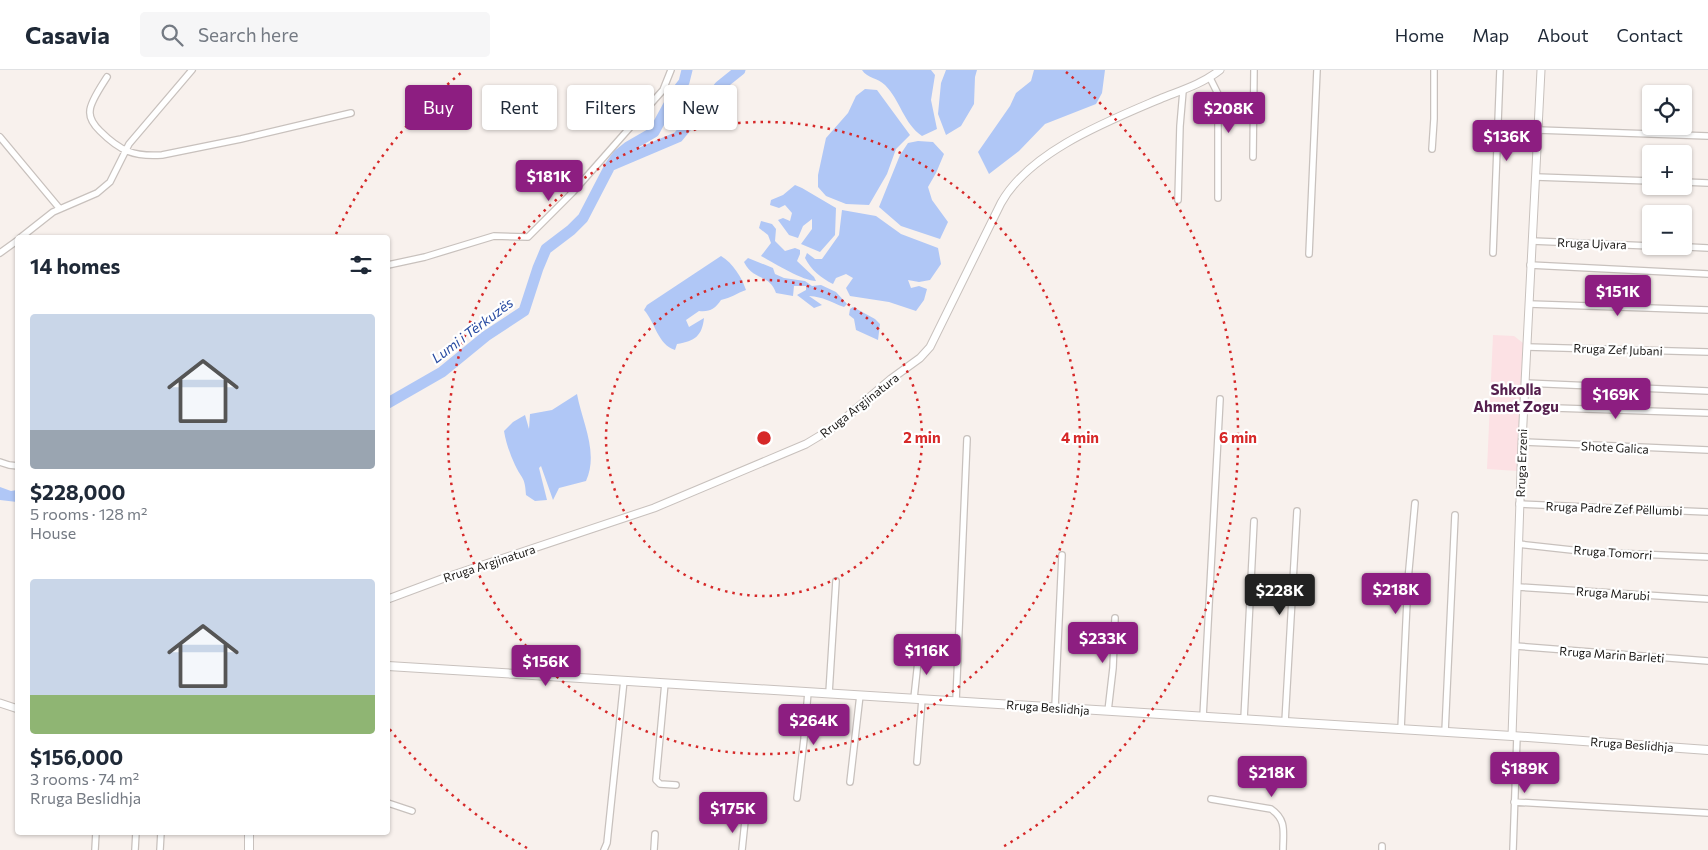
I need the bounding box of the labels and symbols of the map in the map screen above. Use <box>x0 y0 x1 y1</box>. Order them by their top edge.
pin: $208K <box>1194 92 1264 134</box>
pin: $136K <box>1472 119 1542 162</box>
pin: $181K <box>514 160 584 202</box>
street label: Rruga Ujvara <box>1557 235 1627 251</box>
pin: $151K <box>1583 274 1653 317</box>
water label: Lumi i Tërkuzës <box>428 294 516 366</box>
street label: Rruga Zef Jubani <box>1573 340 1663 359</box>
street label: Rruga Argjinatura <box>817 370 901 440</box>
pin: $169K <box>1581 378 1651 420</box>
district label: Shkolla Ahmet Zogu <box>1473 380 1559 415</box>
text: 2 min <box>903 428 941 446</box>
text: 4 min <box>1061 428 1099 446</box>
text: 6 min <box>1219 428 1257 446</box>
street label: Rruga Erzeni <box>1513 428 1529 498</box>
centre of rings <box>755 429 773 447</box>
street label: Shote Galica <box>1581 438 1649 456</box>
street label: Rruga Padre Zef Pëllumbi <box>1545 499 1683 517</box>
street label: Rruga Argjinatura <box>441 542 537 584</box>
street label: Rruga Tomorri <box>1573 542 1653 562</box>
pin: $218K <box>1361 572 1431 615</box>
pin: $228K <box>1245 574 1315 616</box>
street label: Rruga Marubi <box>1576 583 1650 603</box>
pin: $233K <box>1068 622 1138 664</box>
pin: $116K <box>892 634 962 676</box>
street label: Rruga Marin Barleti <box>1559 643 1665 665</box>
pin: $156K <box>511 644 581 687</box>
street label: Rruga Beslidhja <box>1006 697 1090 717</box>
pin: $264K <box>779 704 849 746</box>
street label: Rruga Beslidhja <box>1590 734 1674 754</box>
pin: $189K <box>1490 752 1560 794</box>
pin: $218K <box>1237 756 1307 798</box>
pin: $175K <box>698 792 768 834</box>

